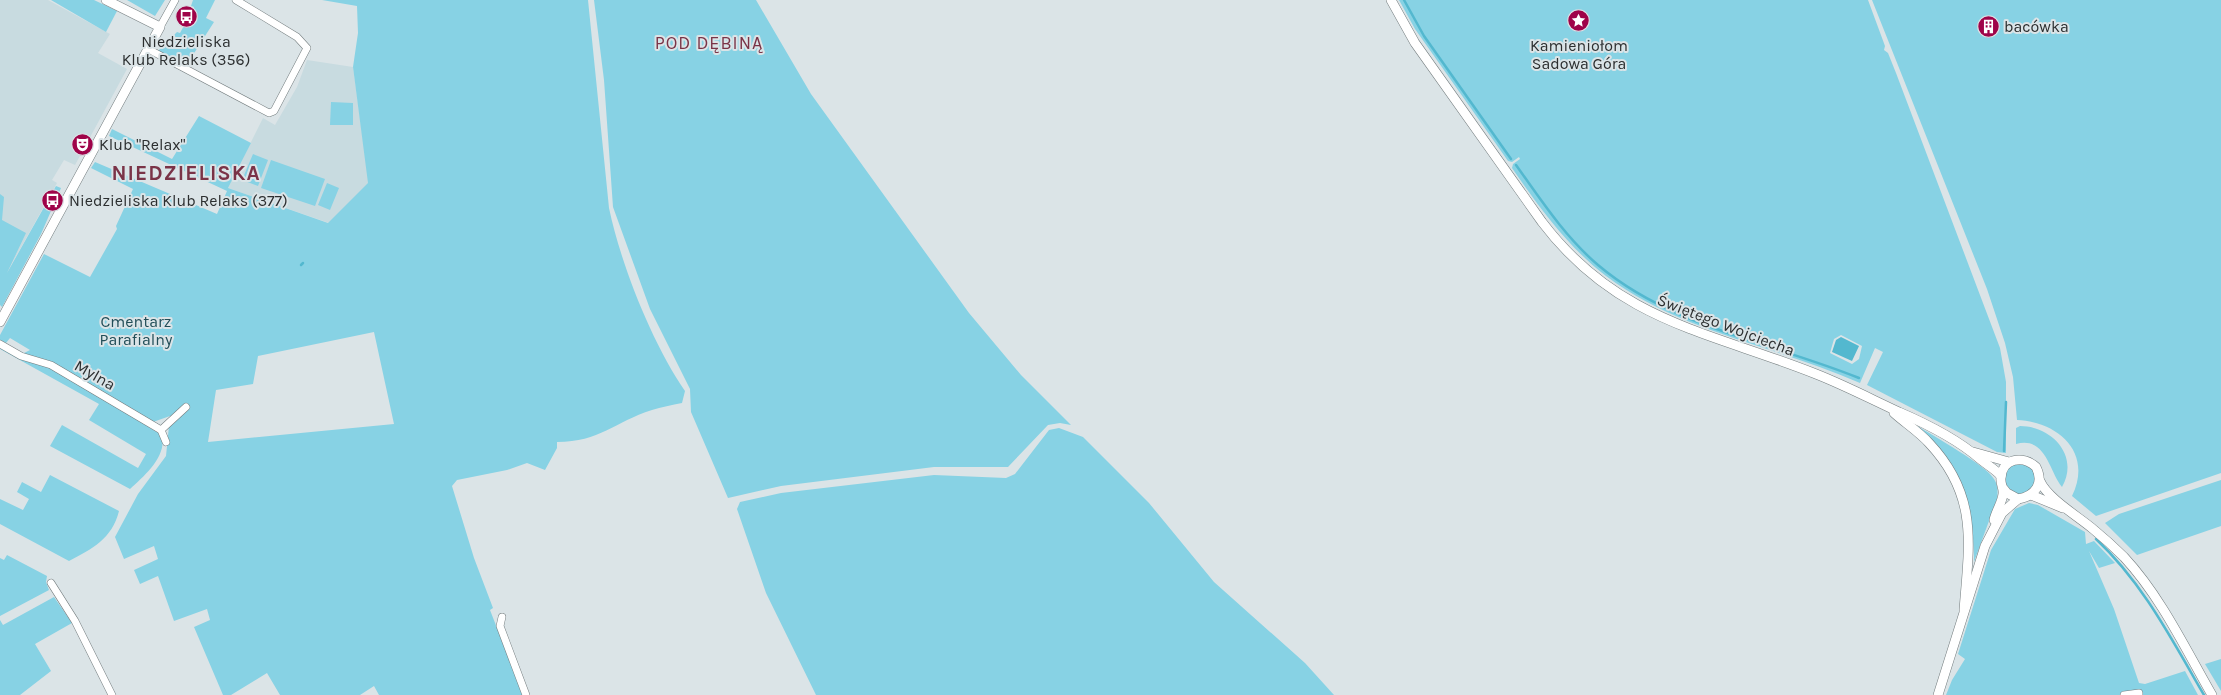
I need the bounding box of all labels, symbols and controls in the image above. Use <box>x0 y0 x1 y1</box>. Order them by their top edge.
bus stop icon: Niedzieliska Klub Relaks (356) <box>174 5 198 29</box>
place icon: Kamieniołom Sadowa Góra <box>1567 9 1591 33</box>
building icon: bacówka <box>1976 14 2000 38</box>
place label: bacówka <box>2004 17 2069 36</box>
place label: Niedzieliska Klub Relaks (356) <box>122 32 250 69</box>
district label: POD DĘBINĄ <box>655 32 763 54</box>
place label: Kamieniołom Sadowa Góra <box>1530 36 1628 73</box>
theatre icon: Klub "Relax" <box>71 132 95 156</box>
place label: Klub "Relax" <box>99 135 186 154</box>
district label: NIEDZIELISKA <box>111 161 261 185</box>
bus stop icon: Niedzieliska Klub Relaks (377) <box>41 188 65 212</box>
place label: Niedzieliska Klub Relaks (377) <box>69 191 288 210</box>
street label: Świętego Wojciecha <box>1655 290 1797 360</box>
park label: Cmentarz Parafialny <box>100 312 173 349</box>
street label: Mylna <box>71 356 119 394</box>

